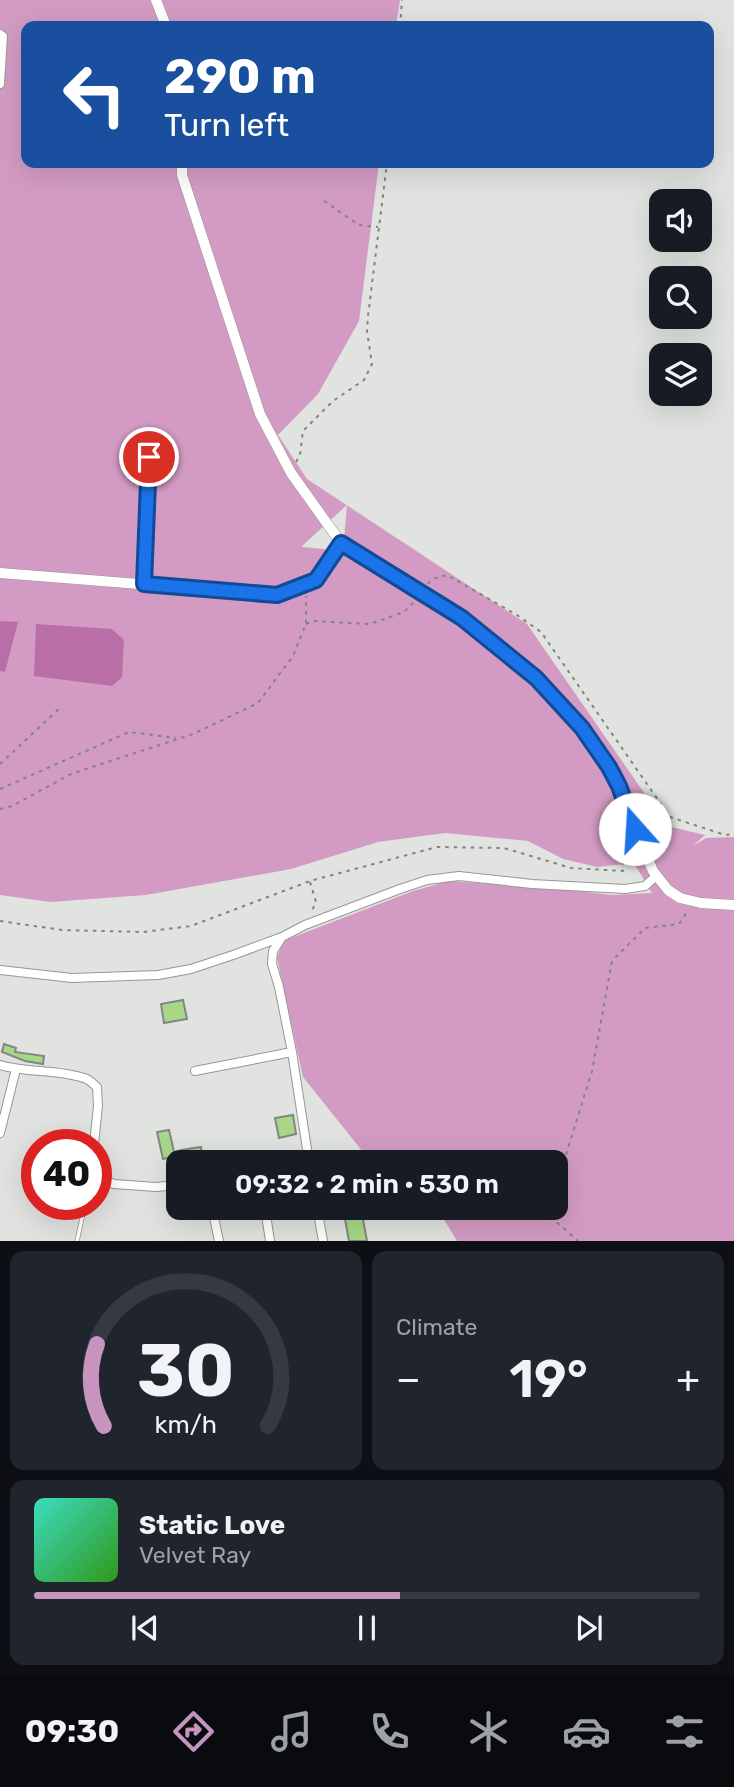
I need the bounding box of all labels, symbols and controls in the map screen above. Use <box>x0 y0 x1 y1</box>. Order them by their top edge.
text: 290 m <box>164 47 316 105</box>
icon: left <box>49 49 140 140</box>
text: Turn left <box>164 106 289 144</box>
map controls <box>649 189 712 406</box>
button: sound <box>649 189 712 252</box>
button: search <box>649 266 712 329</box>
button: layers <box>649 343 712 406</box>
pin <box>119 427 179 487</box>
icon: arrive <box>130 438 168 476</box>
position arrow <box>598 792 672 866</box>
speed limit sign: 40 <box>21 1129 112 1220</box>
text: 09:32 · 2 min · 530 m <box>235 1169 499 1200</box>
text: Climate <box>396 1313 477 1341</box>
text: 30 <box>137 1329 235 1415</box>
text: 19° <box>509 1348 588 1410</box>
text: − <box>396 1356 421 1402</box>
text: + <box>676 1356 700 1402</box>
text: km/h <box>155 1410 217 1439</box>
text: Static Love <box>139 1510 285 1541</box>
text: Velvet Ray <box>139 1541 251 1569</box>
icon: previous <box>126 1609 164 1647</box>
icon: pause <box>348 1609 386 1647</box>
icon: next <box>570 1609 608 1647</box>
icon: directions <box>169 1707 218 1756</box>
icon: music <box>267 1707 316 1756</box>
icon: phone <box>365 1707 414 1756</box>
icon: climate <box>464 1707 513 1756</box>
icon: car <box>562 1707 611 1756</box>
icon: filters <box>660 1707 709 1756</box>
text: 09:30 <box>25 1712 119 1750</box>

